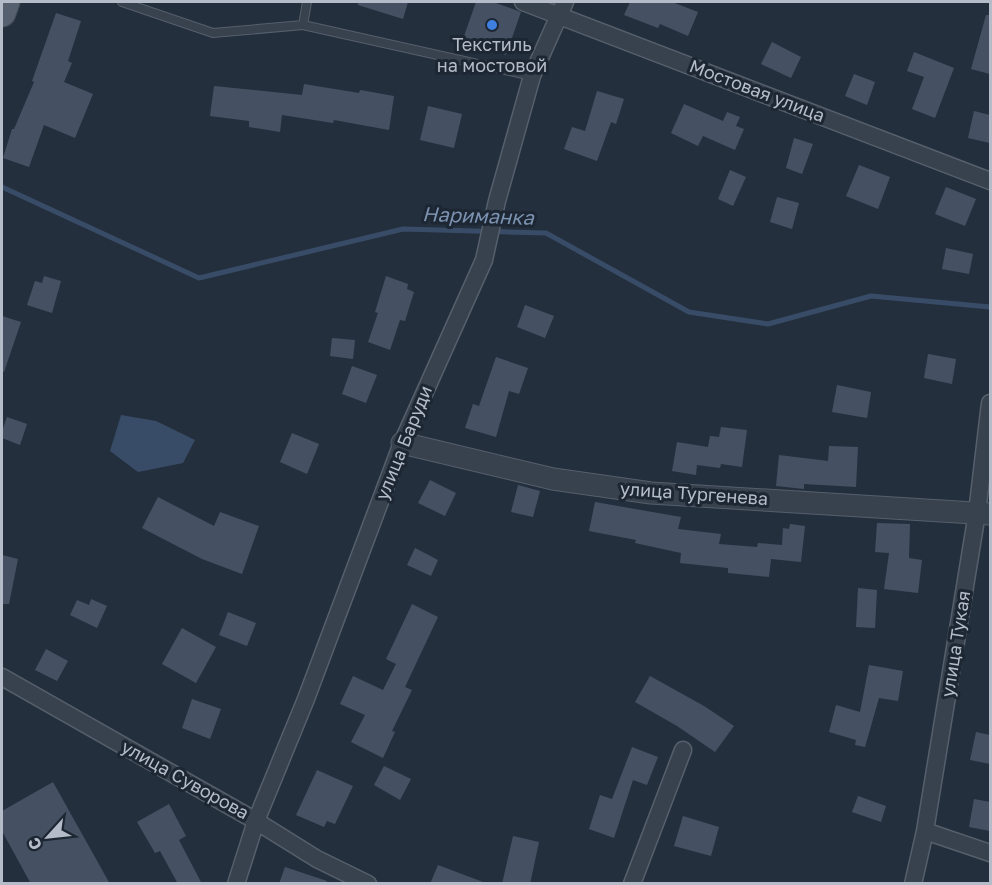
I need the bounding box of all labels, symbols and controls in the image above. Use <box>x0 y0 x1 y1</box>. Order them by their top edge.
marker: Текстиль на мостовой <box>485 18 499 32</box>
place label: Текстиль на мостовой <box>437 33 547 76</box>
street label: Мостовая улица <box>686 54 828 126</box>
water label: Нариманка <box>422 201 535 229</box>
street label: улица Баруди <box>370 382 436 503</box>
street label: улица Тургенева <box>619 477 769 509</box>
street label: улица Тукая <box>936 589 974 699</box>
street label: улица Суворова <box>118 735 253 823</box>
north arrow <box>18 807 78 867</box>
text: С <box>23 834 46 853</box>

